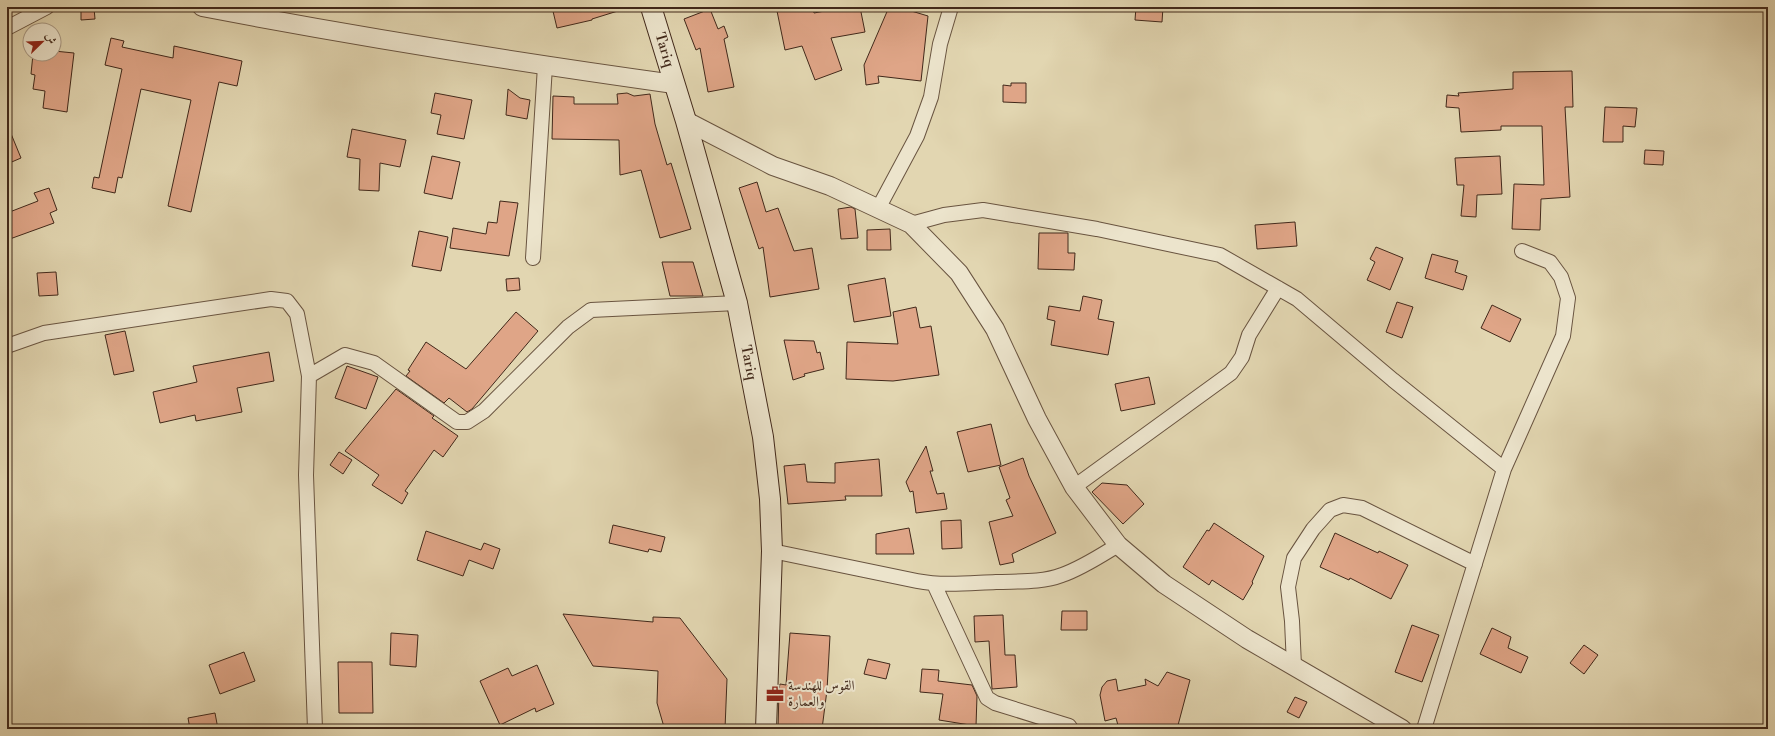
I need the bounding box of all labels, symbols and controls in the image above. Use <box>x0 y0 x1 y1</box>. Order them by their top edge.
north arrow <box>22 22 62 62</box>
text: ش <box>42 31 59 46</box>
street label: Tariq <box>650 31 678 69</box>
street label: Tariq <box>736 344 761 382</box>
place label: القوس للهندسة والعمارة <box>788 677 854 711</box>
office icon: القوس للهندسة والعمارة <box>765 684 785 704</box>

